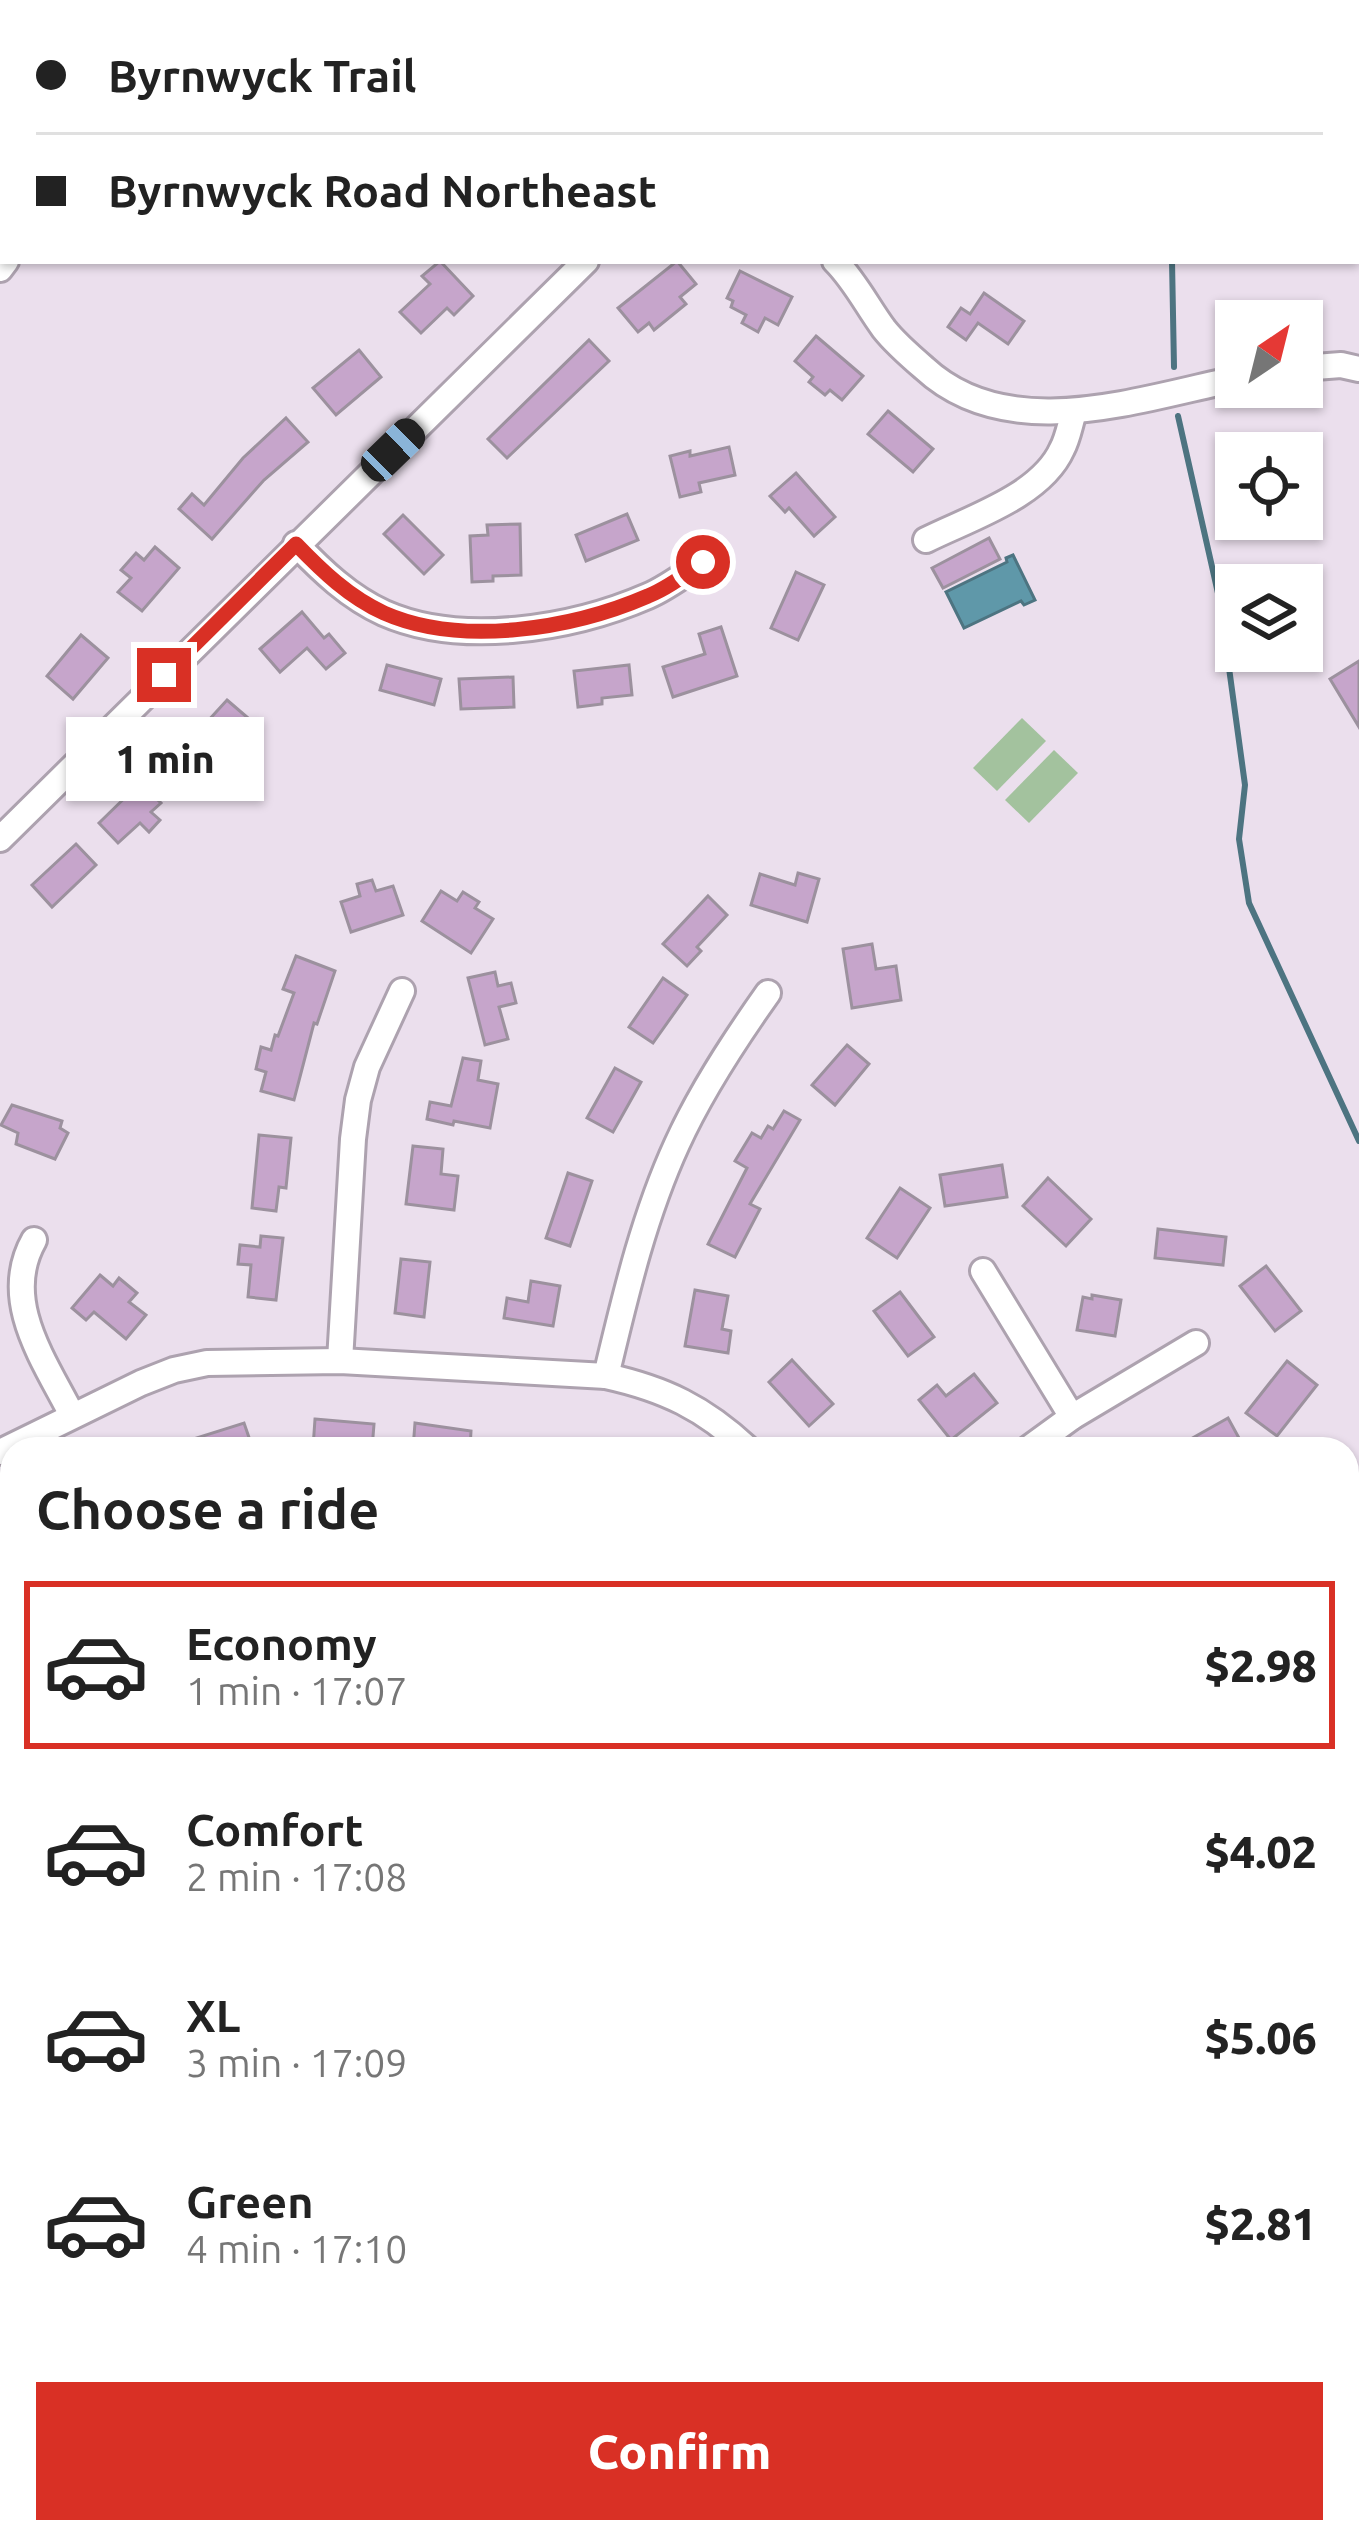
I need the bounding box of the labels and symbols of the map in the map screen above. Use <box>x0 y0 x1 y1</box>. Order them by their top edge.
north arrow <box>1215 300 1323 408</box>
car <box>355 412 431 488</box>
route start <box>676 535 730 589</box>
route end <box>137 648 191 702</box>
callout: 1 min <box>65 717 263 801</box>

